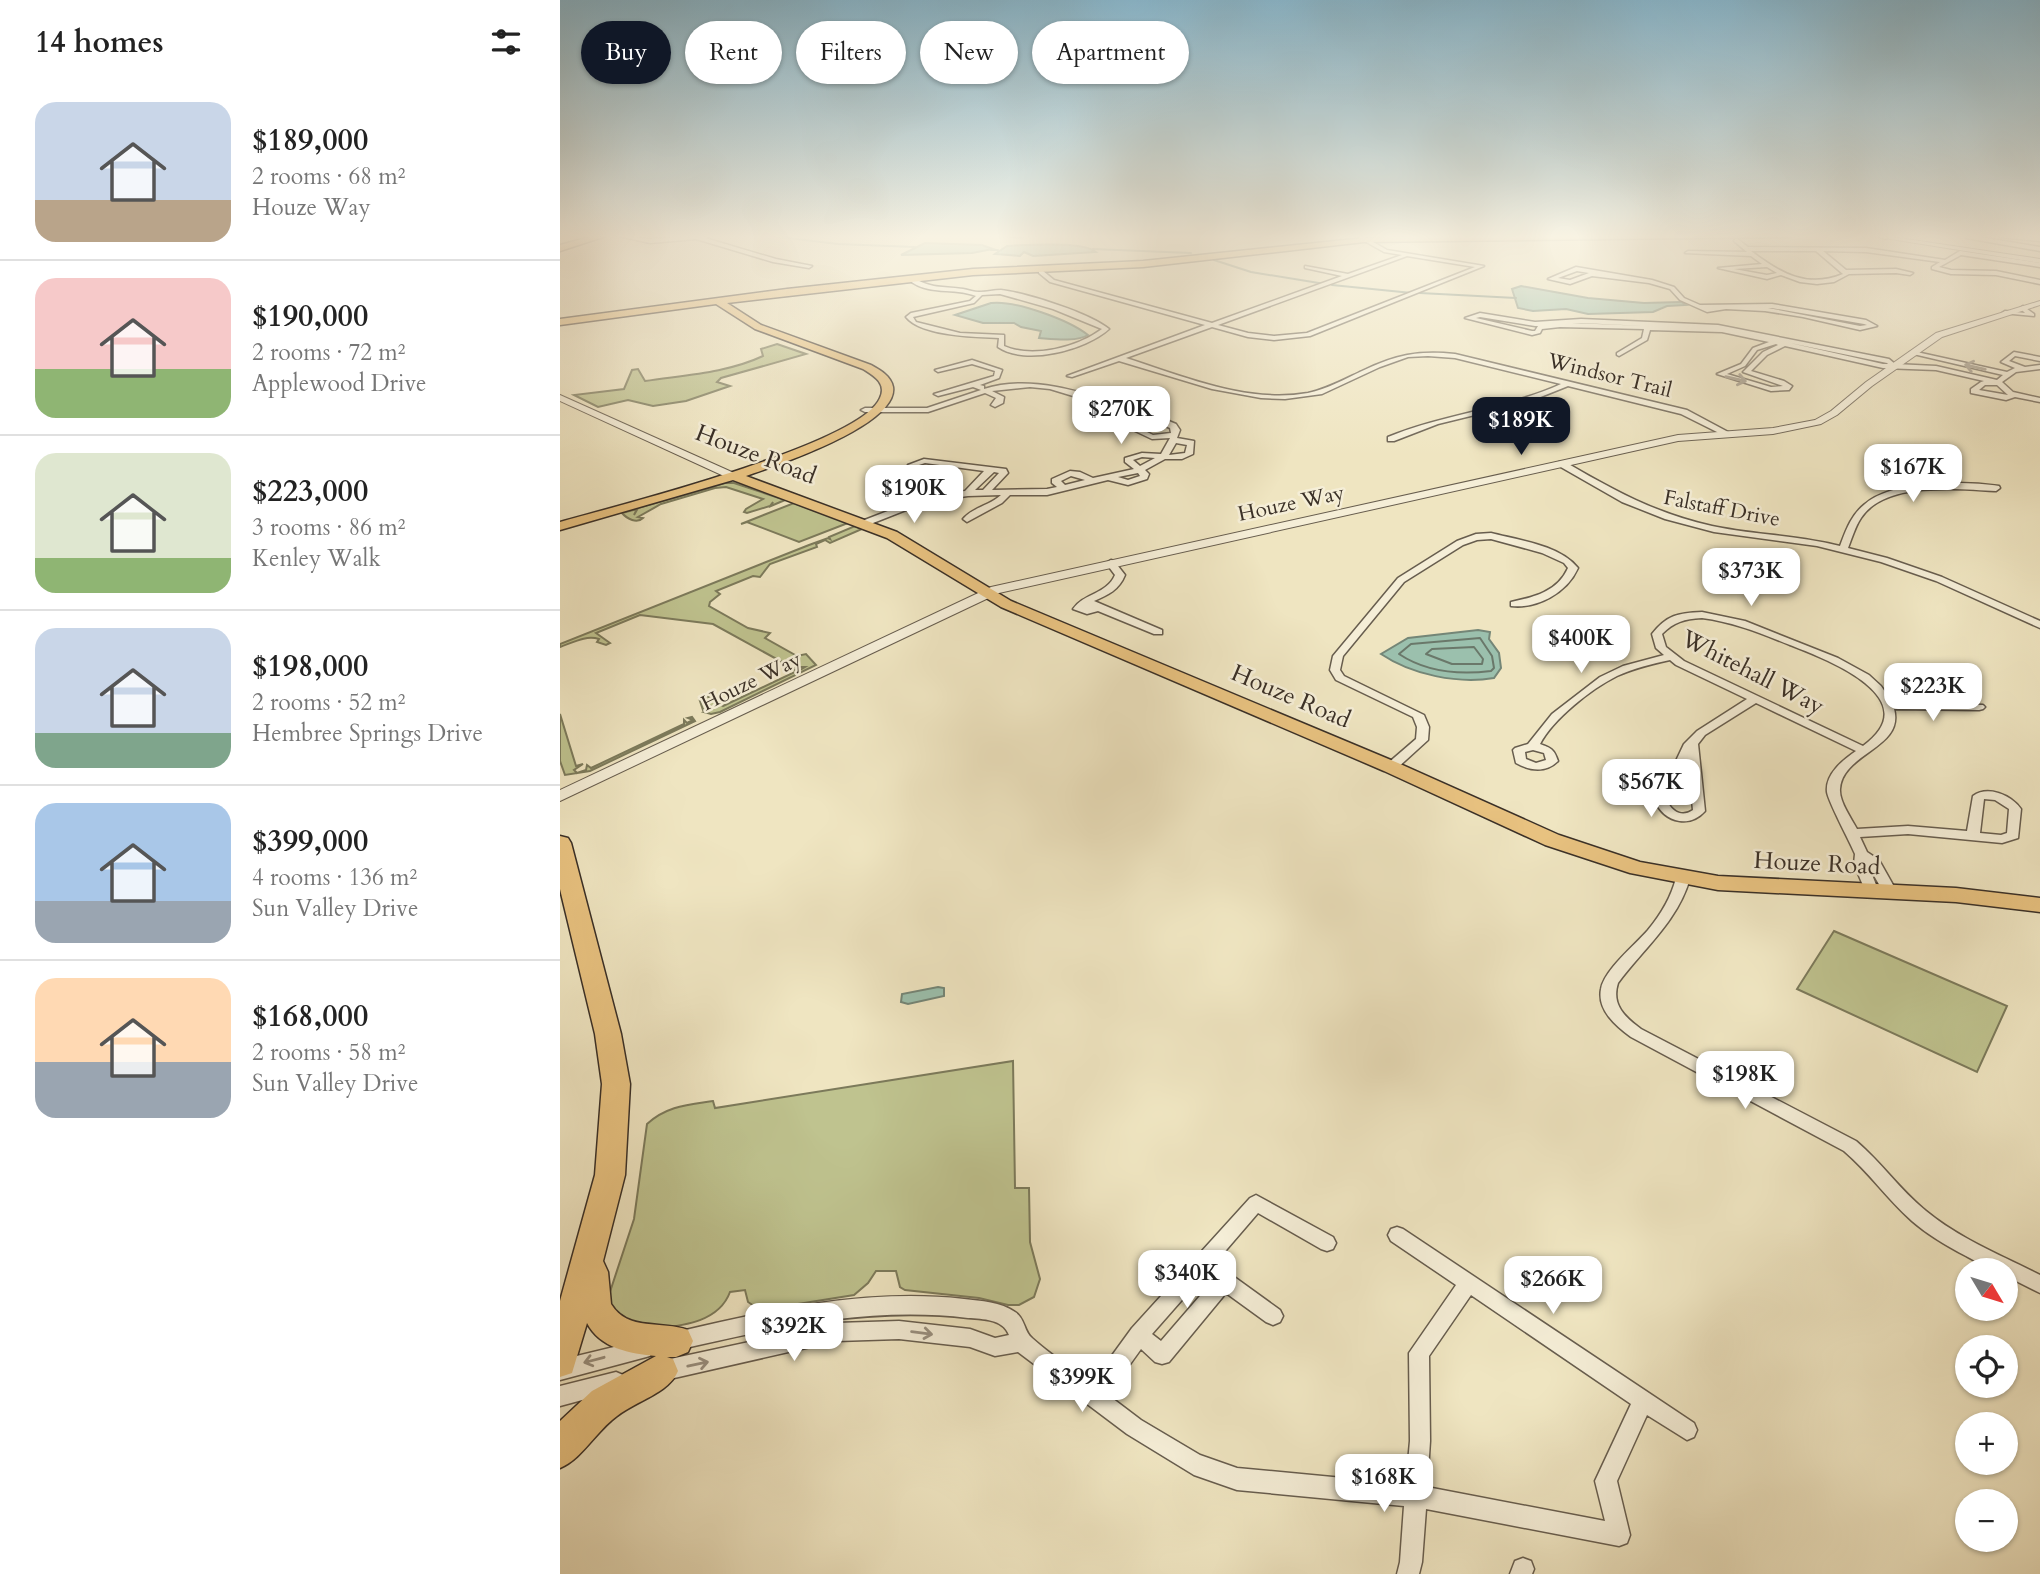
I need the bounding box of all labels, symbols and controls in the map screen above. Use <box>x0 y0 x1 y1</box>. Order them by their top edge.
chip: Buy <box>581 21 671 84</box>
chip: Rent <box>685 21 782 84</box>
chip: Filters <box>796 21 906 84</box>
chip: New <box>920 21 1018 84</box>
chip: Apartment <box>1032 21 1189 84</box>
text: 14 homes <box>35 22 164 63</box>
icon: filters <box>487 23 525 61</box>
text: $189,000 <box>252 120 368 161</box>
icon: home <box>91 130 175 214</box>
text: 2 rooms · 68 m² <box>252 161 405 192</box>
text: Houze Way <box>252 192 371 223</box>
text: $190,000 <box>252 296 368 337</box>
icon: home <box>91 306 175 390</box>
text: 2 rooms · 72 m² <box>252 337 405 368</box>
street label: Windsor Trail <box>1544 346 1675 405</box>
one-way arrow <box>1964 360 1987 374</box>
text: Applewood Drive <box>252 368 427 399</box>
one-way arrow <box>1724 373 1747 387</box>
pin: $270K <box>1072 386 1170 446</box>
text: $270K <box>1088 393 1154 424</box>
pin: $189K <box>1472 398 1570 457</box>
text: $189K <box>1488 404 1554 435</box>
street label: Houze Road <box>691 416 821 493</box>
pin: $167K <box>1864 444 1962 504</box>
text: $167K <box>1880 451 1946 482</box>
pin: $190K <box>865 466 963 525</box>
text: $223,000 <box>252 471 368 512</box>
text: $190K <box>881 472 947 503</box>
street label: Houze Way <box>1235 478 1347 529</box>
icon: home <box>91 481 175 565</box>
street label: Falstaff Drive <box>1661 483 1783 534</box>
text: 3 rooms · 86 m² <box>252 512 405 543</box>
text: Kenley Walk <box>252 543 381 574</box>
pin: $373K <box>1702 548 1800 608</box>
text: $373K <box>1718 555 1784 586</box>
pin: $400K <box>1532 616 1630 675</box>
text: $400K <box>1548 622 1614 653</box>
street label: Whitehall Way <box>1675 622 1830 723</box>
street label: Houze Way <box>696 645 806 718</box>
text: $198,000 <box>252 646 368 687</box>
icon: home <box>91 656 175 740</box>
street label: Houze Road <box>1226 656 1356 737</box>
pin: $223K <box>1884 664 1982 723</box>
text: $223K <box>1900 670 1966 701</box>
text: 2 rooms · 52 m² <box>252 687 405 718</box>
text: Hembree Springs Drive <box>252 718 483 749</box>
pin: $567K <box>1602 760 1700 819</box>
text: $567K <box>1618 766 1684 797</box>
text: $399,000 <box>252 821 368 862</box>
icon: home <box>91 831 175 915</box>
street label: Houze Road <box>1753 844 1881 883</box>
text: 4 rooms · 136 m² <box>252 862 417 893</box>
text: Sun Valley Drive <box>252 893 418 924</box>
text: $168,000 <box>252 996 368 1037</box>
icon: home <box>91 1006 175 1090</box>
text: 2 rooms · 58 m² <box>252 1037 405 1068</box>
pin: $198K <box>1696 1052 1794 1111</box>
text: $198K <box>1712 1058 1778 1089</box>
text: Sun Valley Drive <box>252 1068 418 1099</box>
pin: $340K <box>1138 1250 1236 1310</box>
pin: $266K <box>1504 1256 1602 1316</box>
text: $340K <box>1154 1257 1220 1288</box>
north arrow <box>1955 1258 2018 1321</box>
map controls <box>1955 1258 2018 1552</box>
text: $266K <box>1520 1263 1586 1294</box>
pin: $392K <box>745 1304 843 1363</box>
text: $392K <box>761 1310 827 1341</box>
one-way arrow <box>910 1326 933 1339</box>
button: locate <box>1955 1335 2018 1398</box>
one-way arrow <box>583 1354 606 1367</box>
pin: $399K <box>1033 1354 1131 1414</box>
one-way arrow <box>686 1356 709 1370</box>
text: $399K <box>1049 1361 1115 1392</box>
button: + <box>1955 1412 2018 1475</box>
pin: $168K <box>1335 1454 1433 1514</box>
text: $168K <box>1351 1461 1417 1492</box>
button: − <box>1955 1489 2018 1552</box>

